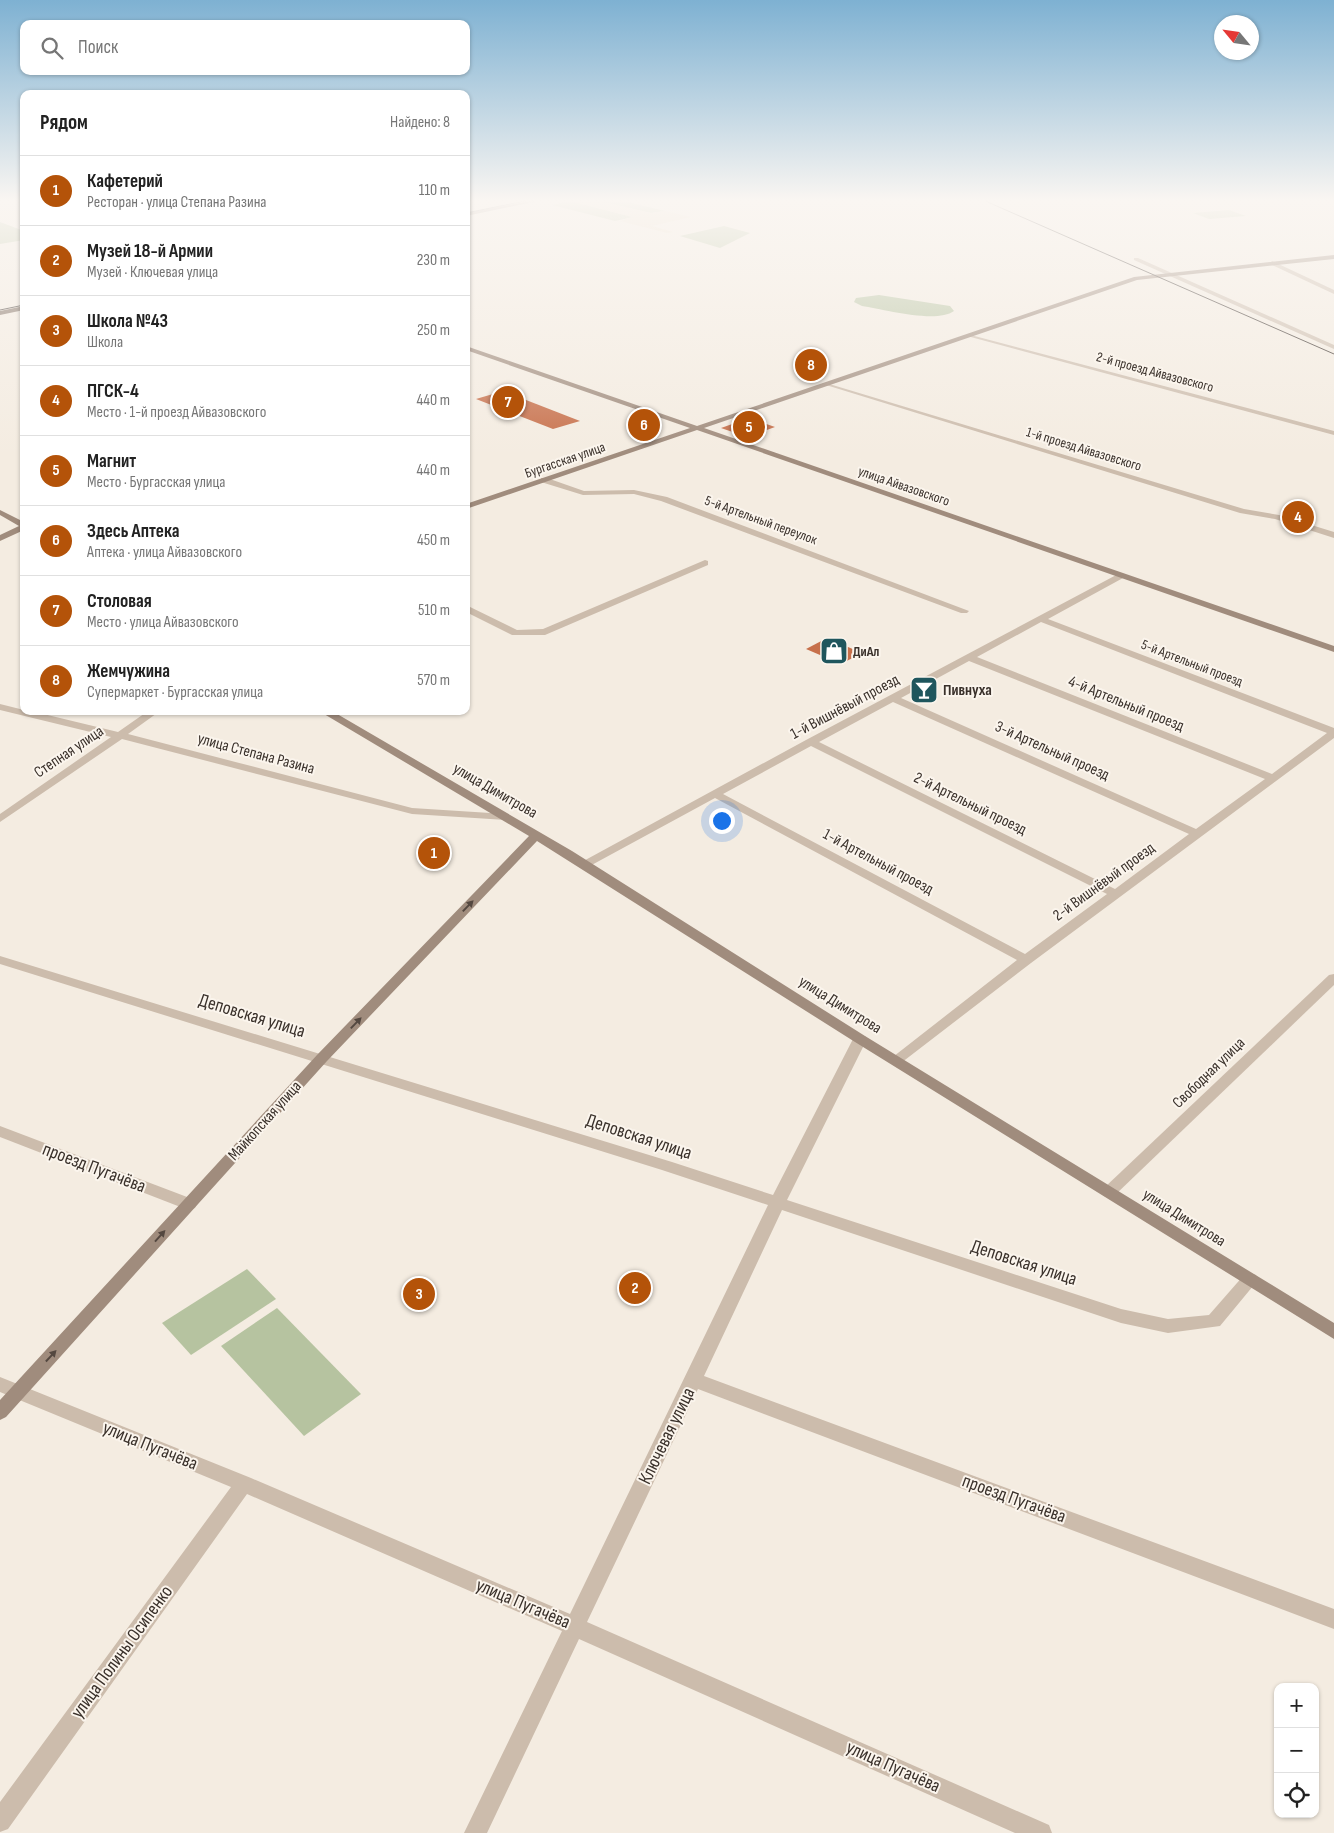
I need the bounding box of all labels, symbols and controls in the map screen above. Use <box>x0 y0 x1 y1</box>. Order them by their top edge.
north arrow <box>1214 15 1259 60</box>
search box <box>20 20 470 75</box>
icon: search <box>38 34 66 62</box>
text: Поиск <box>78 36 118 59</box>
text: Рядом <box>40 110 88 135</box>
text: Найдено: 8 <box>390 113 450 132</box>
text: Кафетерий <box>87 170 163 193</box>
text: 1 <box>53 181 59 200</box>
text: 110 m <box>419 181 450 200</box>
text: Ресторан · улица Степана Разина <box>87 193 267 212</box>
text: Музей 18-й Армии <box>87 240 213 263</box>
text: 2 <box>52 251 60 270</box>
text: 230 m <box>417 251 450 270</box>
text: Музей · Ключевая улица <box>87 263 218 282</box>
text: Школа №43 <box>87 310 168 333</box>
text: 3 <box>52 321 60 340</box>
text: 250 m <box>417 321 450 340</box>
text: Школа <box>87 333 123 352</box>
pin: 8 <box>795 346 827 384</box>
street label: 2-й проезд Айвазовского <box>1095 348 1216 396</box>
text: ПГСК-4 <box>87 380 139 403</box>
pin: 7 <box>492 383 524 421</box>
text: 4 <box>52 391 60 410</box>
text: 440 m <box>417 391 450 410</box>
text: Место · 1-й проезд Айвазовского <box>87 403 266 422</box>
pin: 6 <box>628 406 660 444</box>
pin: 5 <box>733 408 765 446</box>
street label: 1-й проезд Айвазовского <box>1024 423 1144 475</box>
street label: Бургасская улица <box>523 438 607 482</box>
text: Магнит <box>87 450 136 473</box>
text: 5 <box>52 461 60 480</box>
text: 440 m <box>417 461 450 480</box>
street label: улица Айвазовского <box>856 462 952 510</box>
text: Место · Бургасская улица <box>87 473 225 492</box>
street label: 5-й Артельный переулок <box>702 492 820 548</box>
pin: 4 <box>1282 498 1314 536</box>
text: Здесь Аптека <box>87 520 180 543</box>
text: 6 <box>52 531 60 550</box>
text: 450 m <box>417 531 450 550</box>
text: Аптека · улица Айвазовского <box>87 543 242 562</box>
text: Столовая <box>87 590 152 613</box>
text: 7 <box>53 601 59 620</box>
text: 510 m <box>418 601 450 620</box>
text: Место · улица Айвазовского <box>87 613 239 632</box>
shop icon: ДиАл <box>819 636 849 666</box>
street label: 5-й Артельный проезд <box>1139 636 1245 690</box>
place label: ДиАл <box>853 643 879 660</box>
text: Жемчужина <box>87 660 170 683</box>
street label: 1-й Вишнёвый проезд <box>787 670 903 744</box>
text: 8 <box>52 671 60 690</box>
text: 570 m <box>417 671 450 690</box>
street label: 4-й Артельный проезд <box>1065 672 1187 736</box>
bar icon: Пивнуха <box>909 675 939 705</box>
place label: Пивнуха <box>943 681 992 700</box>
text: Супермаркет · Бургасская улица <box>87 683 263 702</box>
street label: 3-й Артельный проезд <box>992 717 1112 785</box>
street label: Степная улица <box>31 722 107 782</box>
street label: улица Степана Разина <box>195 729 317 779</box>
street label: улица Димитрова <box>450 759 540 823</box>
street label: 2-й Артельный проезд <box>911 769 1030 840</box>
your location <box>709 808 735 834</box>
street label: 1-й Артельный проезд <box>820 825 937 899</box>
pin: 1 <box>418 834 450 872</box>
street label: 2-й Вишнёвый проезд <box>1049 838 1159 925</box>
one-way arrow <box>462 900 474 912</box>
street label: улица Димитрова <box>795 972 885 1038</box>
street label: Деповская улица <box>196 989 308 1043</box>
one-way arrow <box>349 1017 361 1029</box>
street label: Свободная улица <box>1169 1034 1249 1112</box>
street label: Майкопская улица <box>224 1077 306 1165</box>
street label: Деповская улица <box>583 1109 695 1165</box>
street label: проезд Пугачёва <box>39 1138 149 1198</box>
street label: улица Димитрова <box>1139 1185 1229 1251</box>
one-way arrow <box>154 1230 166 1242</box>
street label: Деповская улица <box>968 1235 1080 1291</box>
pin: 2 <box>619 1269 651 1307</box>
pin: 3 <box>403 1275 435 1313</box>
one-way arrow <box>45 1351 57 1363</box>
street label: Ключевая улица <box>634 1384 700 1488</box>
street label: улица Пугачёва <box>99 1417 201 1475</box>
street label: проезд Пугачёва <box>959 1470 1069 1528</box>
street label: улица Пугачёва <box>472 1574 574 1634</box>
street label: улица Полины Осипенко <box>66 1581 178 1723</box>
map controls <box>1274 1683 1319 1818</box>
button: + <box>1274 1683 1319 1728</box>
button: − <box>1274 1728 1319 1773</box>
street label: улица Пугачёва <box>842 1736 944 1798</box>
button: locate <box>1274 1773 1319 1818</box>

